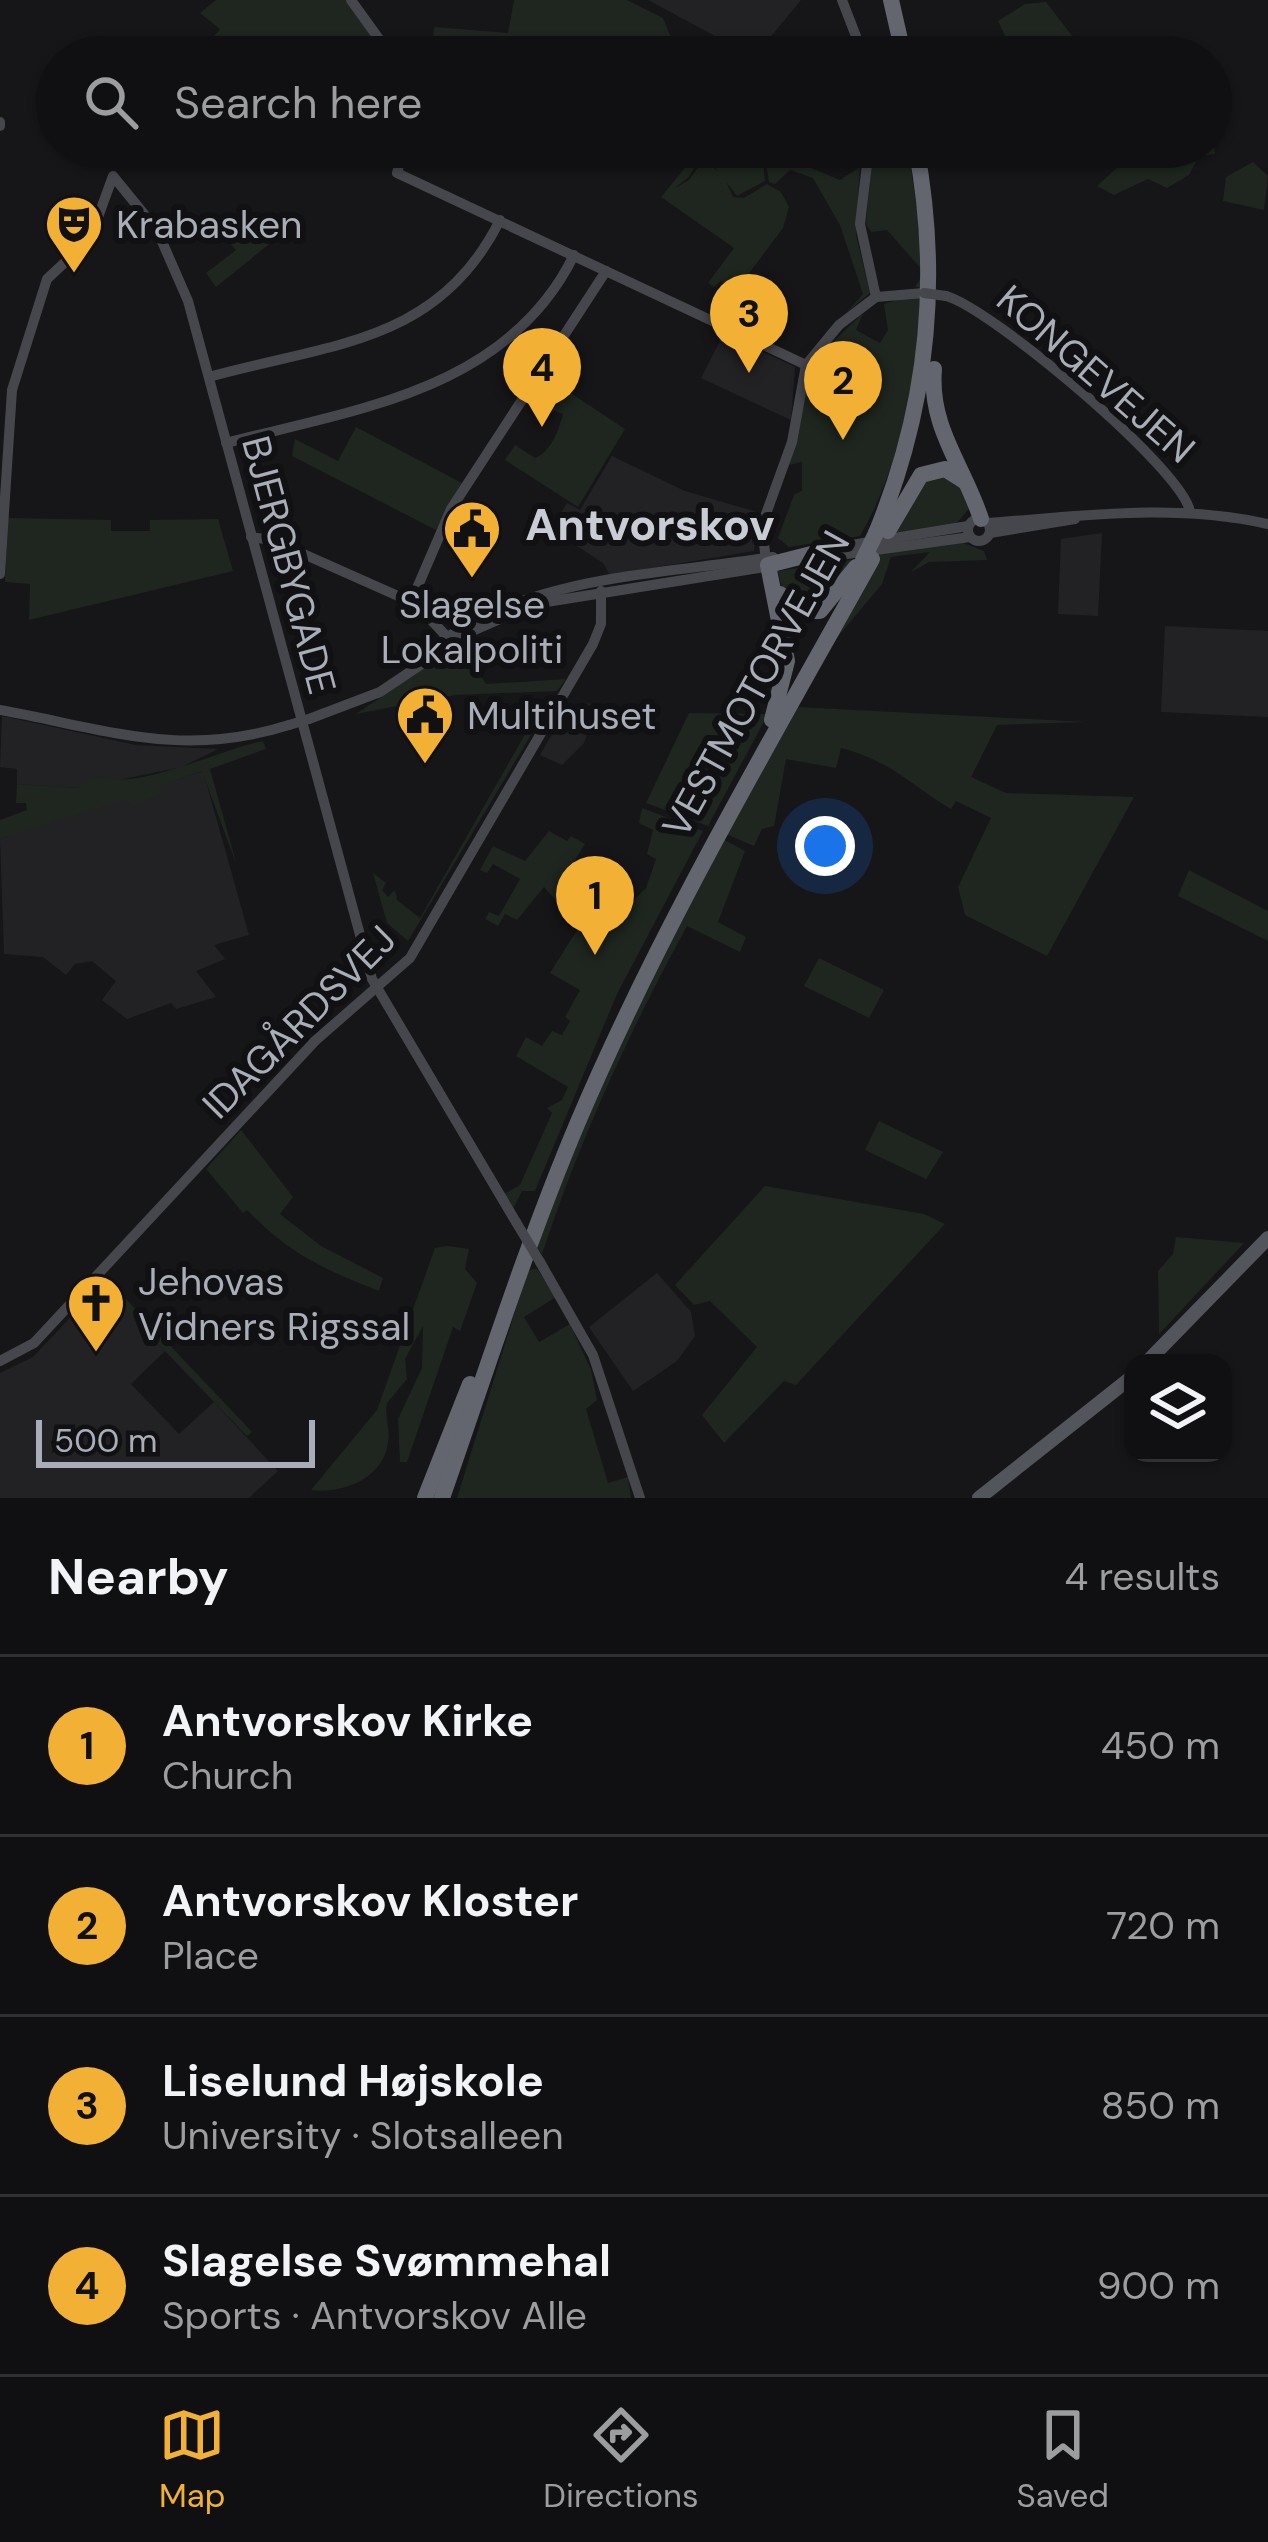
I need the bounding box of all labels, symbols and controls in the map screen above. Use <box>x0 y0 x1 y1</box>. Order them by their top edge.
search box <box>36 36 1232 168</box>
icon: search <box>78 69 144 135</box>
text: Search here <box>174 73 422 132</box>
theatre icon: Krabasken <box>43 193 105 275</box>
place label: Krabasken <box>116 199 302 250</box>
pin: 3 <box>710 274 788 373</box>
street label: KONGEVEJEN <box>986 274 1206 474</box>
pin: 4 <box>503 328 581 427</box>
pin: 2 <box>804 341 882 440</box>
street label: BJERGBYGADE <box>230 430 348 700</box>
district label: Antvorskov <box>525 495 775 554</box>
public building icon: Slagelse Lokalpoliti <box>441 498 503 580</box>
street label: VESTMOTORVEJEN <box>651 522 861 846</box>
place label: Slagelse Lokalpoliti <box>381 579 563 675</box>
public building icon: Multihuset <box>394 684 456 766</box>
place label: Multihuset <box>467 690 657 741</box>
your location <box>795 816 855 876</box>
pin: 1 <box>556 856 634 955</box>
street label: IDAGÅRDSVEJ <box>191 914 407 1130</box>
place label: Jehovas Vidners Rigssal <box>138 1256 410 1352</box>
church icon: Jehovas Vidners Rigssal <box>65 1272 127 1354</box>
map controls <box>1124 1354 1232 1462</box>
button: layers <box>1124 1354 1232 1462</box>
scale bar <box>36 1414 315 1467</box>
text: 500 m <box>54 1419 157 1462</box>
text: Nearby <box>48 1543 229 1610</box>
text: 4 results <box>1065 1551 1220 1602</box>
text: Antvorskov Kirke <box>162 1691 533 1750</box>
text: 1 <box>80 1720 94 1771</box>
text: 450 m <box>1101 1720 1220 1771</box>
text: Church <box>162 1750 293 1801</box>
text: Antvorskov Kloster <box>162 1871 578 1930</box>
text: 2 <box>76 1900 98 1951</box>
text: 720 m <box>1106 1900 1220 1951</box>
text: Place <box>162 1930 259 1981</box>
text: Liselund Højskole <box>162 2051 544 2110</box>
text: 3 <box>75 2080 99 2131</box>
text: 850 m <box>1101 2080 1220 2131</box>
text: University · Slotsalleen <box>162 2110 564 2161</box>
text: Slagelse Svømmehal <box>162 2231 611 2290</box>
text: 4 <box>74 2260 100 2311</box>
text: 900 m <box>1097 2260 1220 2311</box>
text: Sports · Antvorskov Alle <box>162 2290 587 2341</box>
tab: Map <box>159 2402 225 2517</box>
tab: Directions <box>543 2402 699 2517</box>
tab: Saved <box>1017 2402 1109 2517</box>

